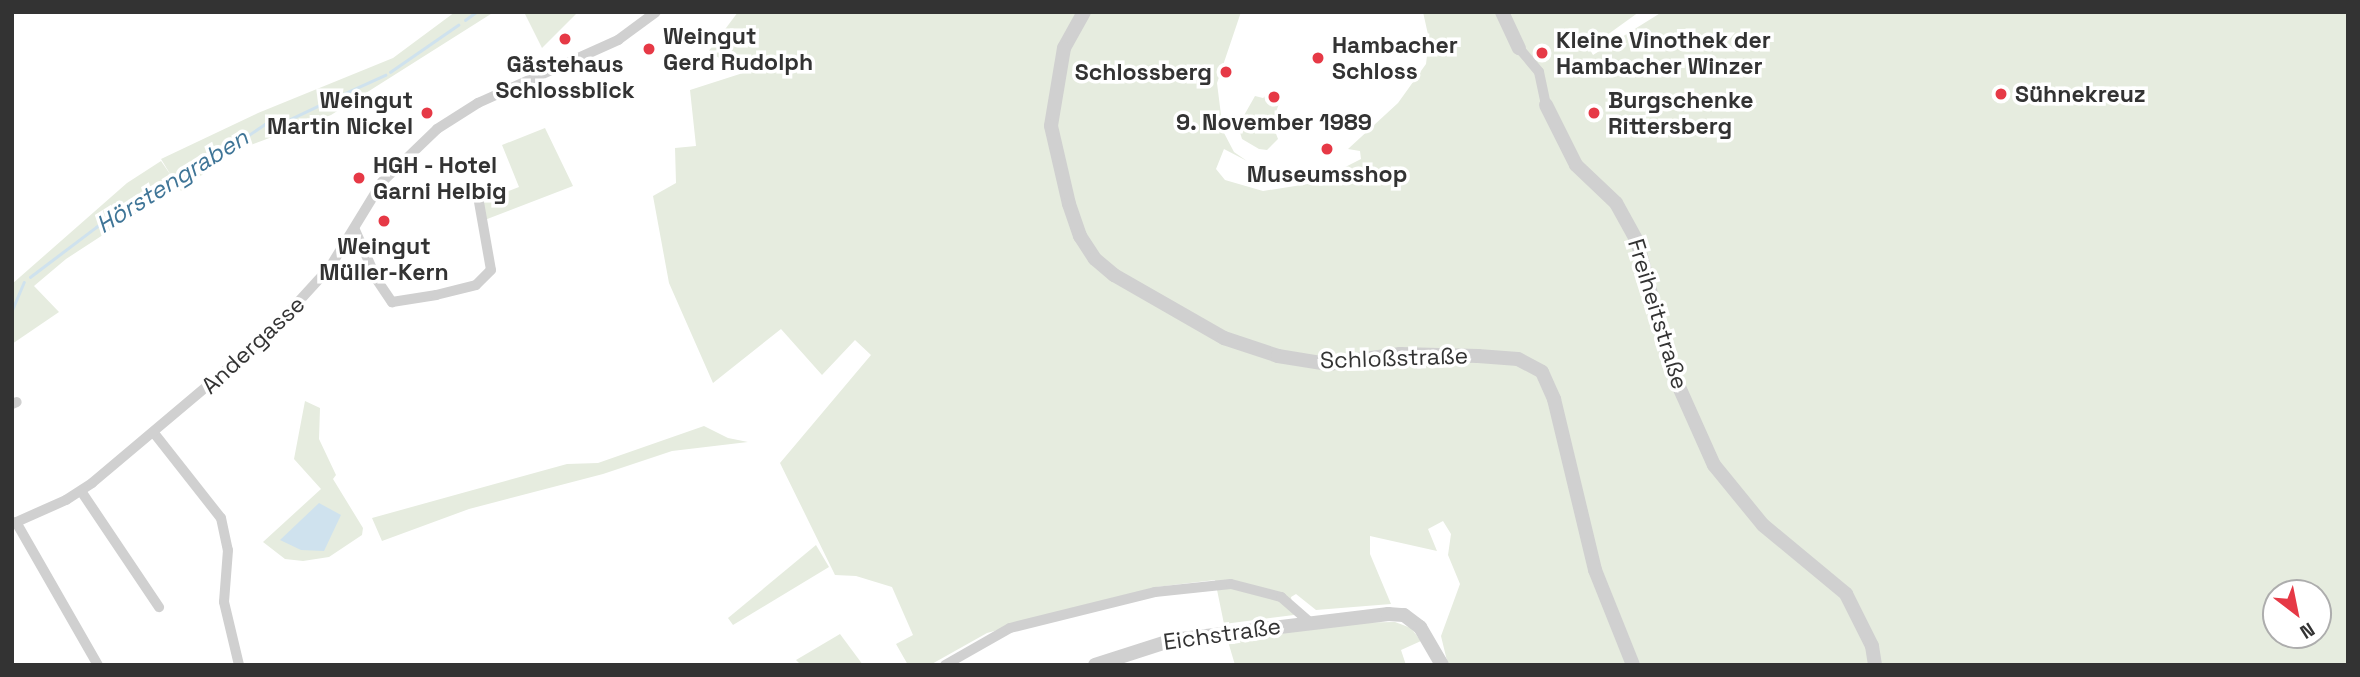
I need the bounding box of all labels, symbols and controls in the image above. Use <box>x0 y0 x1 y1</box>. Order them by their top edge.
place label: Weingut Gerd Rudolph <box>663 22 813 76</box>
place label: Kleine Vinothek der Hambacher Winzer <box>1556 26 1771 80</box>
marker: Gästehaus Schlossblick <box>557 31 573 47</box>
place label: Hambacher Schloss <box>1332 31 1458 85</box>
marker: Weingut Gerd Rudolph <box>641 41 657 57</box>
marker: Kleine Vinothek der Hambacher Winzer <box>1534 45 1550 61</box>
place label: Gästehaus Schlossblick <box>495 50 635 104</box>
marker: Hambacher Schloss <box>1310 50 1326 66</box>
place label: Schlossberg <box>1075 58 1212 86</box>
marker: Schlossberg <box>1218 64 1234 80</box>
place label: Sühnekreuz <box>2015 80 2146 108</box>
place label: Weingut Martin Nickel <box>267 86 413 140</box>
place label: Burgschenke Rittersberg <box>1608 86 1753 140</box>
marker: Sühnekreuz <box>1993 86 2009 102</box>
marker: 9. November 1989 <box>1266 89 1282 105</box>
marker: Weingut Martin Nickel <box>419 105 435 121</box>
marker: Burgschenke Rittersberg <box>1586 105 1602 121</box>
place label: 9. November 1989 <box>1176 108 1372 136</box>
water label: Hörstengraben <box>91 123 253 239</box>
marker: Museumsshop <box>1319 141 1335 157</box>
place label: HGH - Hotel Garni Helbig <box>373 151 507 205</box>
place label: Museumsshop <box>1247 160 1407 188</box>
marker: HGH - Hotel Garni Helbig <box>351 170 367 186</box>
marker: Weingut Müller-Kern <box>376 213 392 229</box>
place label: Weingut Müller-Kern <box>319 232 449 286</box>
street label: Freiheitstraße <box>1622 235 1694 393</box>
street label: Andergasse <box>196 290 310 400</box>
street label: Schloßstraße <box>1319 342 1469 374</box>
north arrow <box>2262 579 2332 649</box>
street label: Eichstraße <box>1161 612 1283 656</box>
text: N <box>2295 617 2319 645</box>

